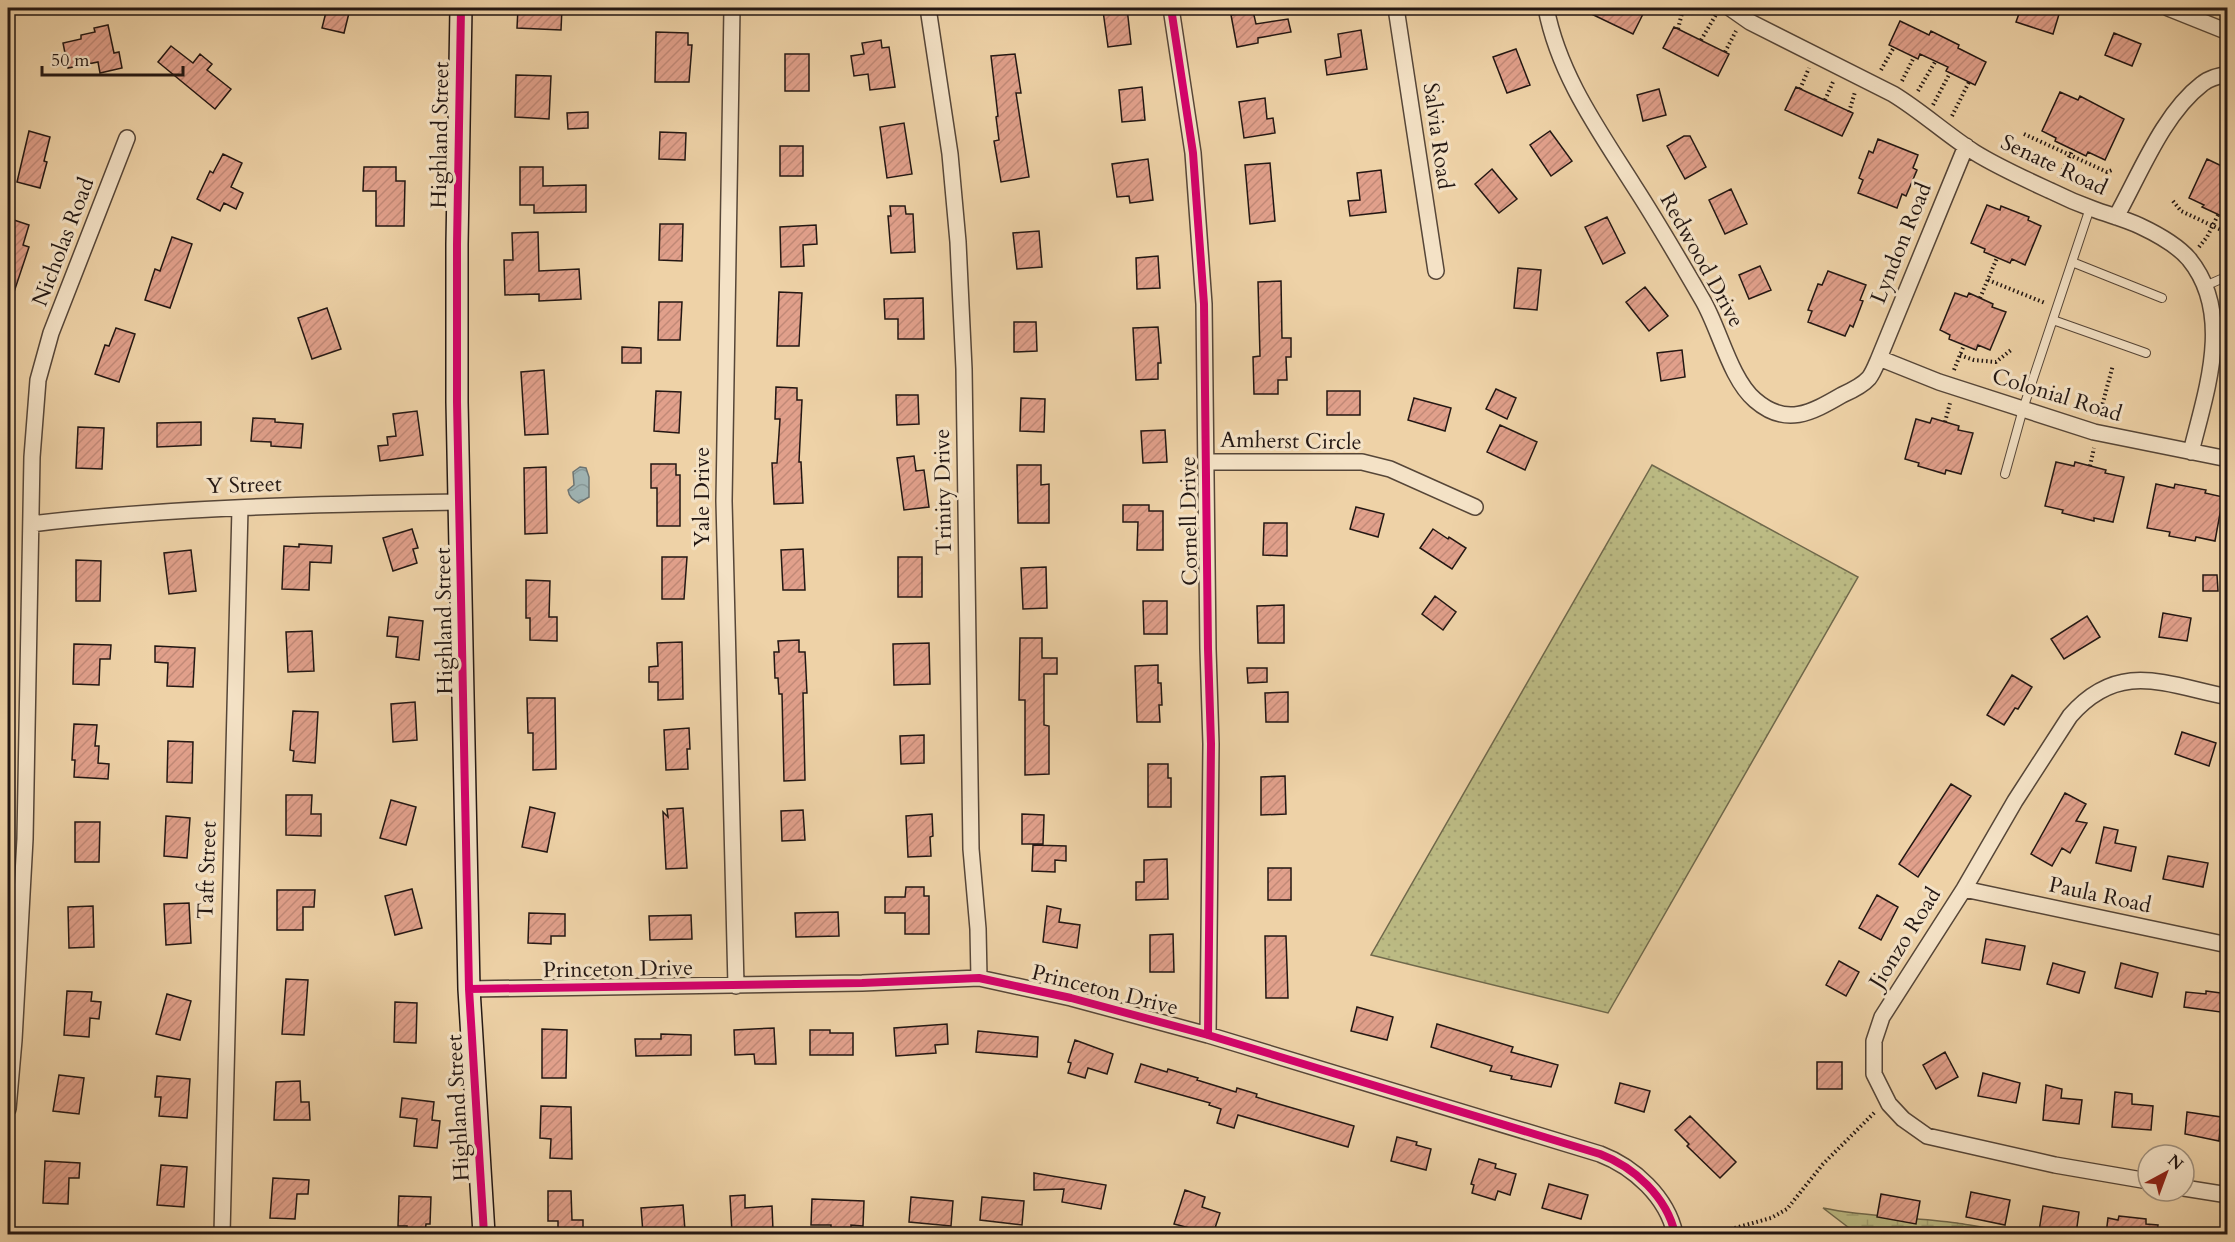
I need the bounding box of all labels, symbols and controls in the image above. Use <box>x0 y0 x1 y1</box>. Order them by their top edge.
scale bar <box>42 39 183 77</box>
text: 50 m <box>51 48 90 73</box>
street label: Highland Street <box>424 61 456 209</box>
street label: Salvia Road <box>1416 81 1460 191</box>
street label: Senate Road <box>1996 127 2112 203</box>
street label: Nicholas Road <box>25 173 101 311</box>
street label: Lyndon Road <box>1863 178 1939 308</box>
street label: Redwood Drive <box>1653 187 1751 333</box>
street label: Colonial Road <box>1988 361 2126 429</box>
street label: Amherst Circle <box>1220 425 1362 457</box>
street label: Trinity Drive <box>927 428 959 556</box>
street label: Yale Drive <box>687 447 717 547</box>
street label: Cornell Drive <box>1173 456 1205 586</box>
street label: Y Street <box>206 469 282 501</box>
street label: Highland Street <box>428 547 460 695</box>
street label: Taft Street <box>190 820 224 920</box>
street label: Paula Road <box>2046 870 2154 921</box>
street label: Jionzo Road <box>1860 881 1948 997</box>
street label: Princeton Drive <box>543 953 693 985</box>
street label: Princeton Drive <box>1028 957 1182 1023</box>
street label: Highland Street <box>439 1034 477 1182</box>
north arrow <box>2136 1143 2196 1203</box>
text: N <box>2163 1150 2188 1175</box>

